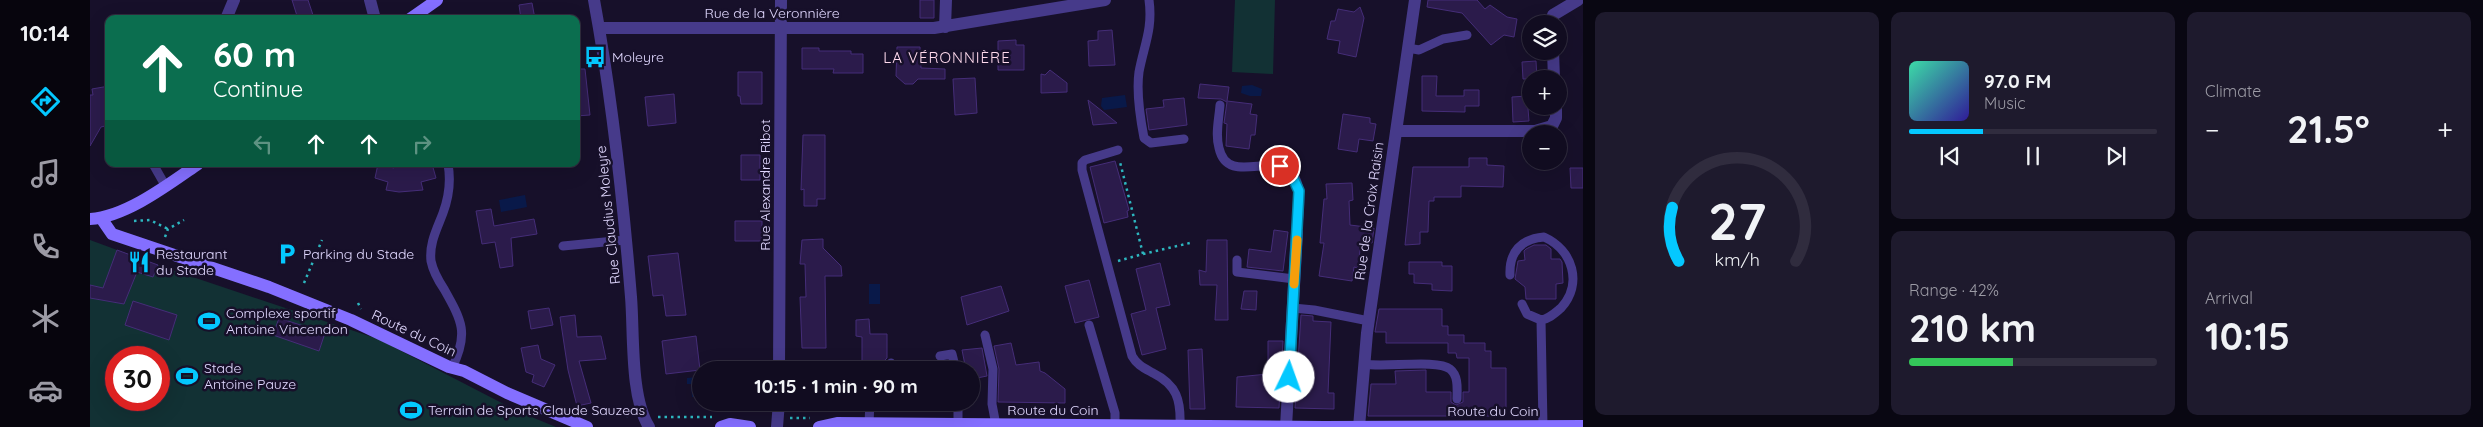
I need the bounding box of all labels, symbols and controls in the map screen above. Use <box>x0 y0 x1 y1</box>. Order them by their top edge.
street label: Rue de la Veronnière <box>704 4 840 22</box>
map controls <box>1522 15 1567 170</box>
button: layers <box>1522 15 1567 60</box>
text: 10:14 <box>20 19 70 47</box>
text: 60 m <box>213 32 296 76</box>
icon: ahead <box>130 35 195 100</box>
bus stop icon: Moleyre <box>582 44 608 70</box>
place label: Moleyre <box>612 48 664 66</box>
district label: LA VÉRONNIÈRE <box>883 48 1011 67</box>
text: 97.0 FM <box>1984 69 2051 93</box>
button: + <box>1522 70 1567 115</box>
text: Continue <box>213 75 303 103</box>
text: Climate <box>2205 81 2261 101</box>
icon: directions <box>28 84 63 119</box>
text: Music <box>1984 93 2026 113</box>
text: 21.5° <box>2287 105 2370 153</box>
text: − <box>2205 112 2220 147</box>
text: + <box>2437 112 2453 147</box>
street label: Rue Alexandre Ribot <box>756 119 774 251</box>
button: − <box>1522 125 1567 170</box>
icon: left <box>249 130 277 158</box>
icon: ahead <box>302 130 330 158</box>
icon: ahead <box>355 130 383 158</box>
icon: right <box>408 130 436 158</box>
street label: Rue de la Croix Raisin <box>1350 141 1388 281</box>
icon: previous <box>1936 142 1964 170</box>
icon: pause <box>2019 142 2047 170</box>
icon: next <box>2102 142 2130 170</box>
street label: Rue Claudius Moleyre <box>592 145 624 285</box>
pin <box>1259 145 1301 187</box>
icon: arrive <box>1266 152 1294 180</box>
icon: music <box>28 156 63 191</box>
text: 27 <box>1708 188 1766 253</box>
icon: phone <box>28 229 63 264</box>
parking icon: Parking du Stade <box>274 241 300 267</box>
place label: Restaurant du Stade <box>156 245 228 279</box>
place label: Parking du Stade <box>303 245 414 263</box>
text: km/h <box>1714 248 1760 270</box>
restaurant icon: Restaurant du Stade <box>126 249 152 275</box>
text: Range · 42% <box>1909 280 1999 300</box>
text: Arrival <box>2205 288 2253 308</box>
icon: climate <box>28 301 63 336</box>
place label: Complexe sportif Antoine Vincendon <box>226 304 348 338</box>
text: 210 km <box>1909 304 2036 352</box>
street label: Route du Coin <box>369 306 459 360</box>
sports icon: Complexe sportif Antoine Vincendon <box>196 308 222 334</box>
text: 10:15 <box>2205 312 2290 360</box>
speed limit sign: 30 <box>105 346 170 411</box>
position arrow <box>1262 350 1314 402</box>
place label: Stade Antoine Pauze <box>204 359 296 393</box>
sports icon: Stade Antoine Pauze <box>174 363 200 389</box>
icon: car <box>28 373 63 408</box>
text: 10:15 · 1 min · 90 m <box>754 374 918 398</box>
sports icon: Terrain de Sports Claude Sauzeas <box>398 397 424 423</box>
place label: Terrain de Sports Claude Sauzeas <box>428 401 645 419</box>
street label: Route du Coin <box>1007 401 1099 419</box>
street label: Route du Coin <box>1447 402 1539 420</box>

